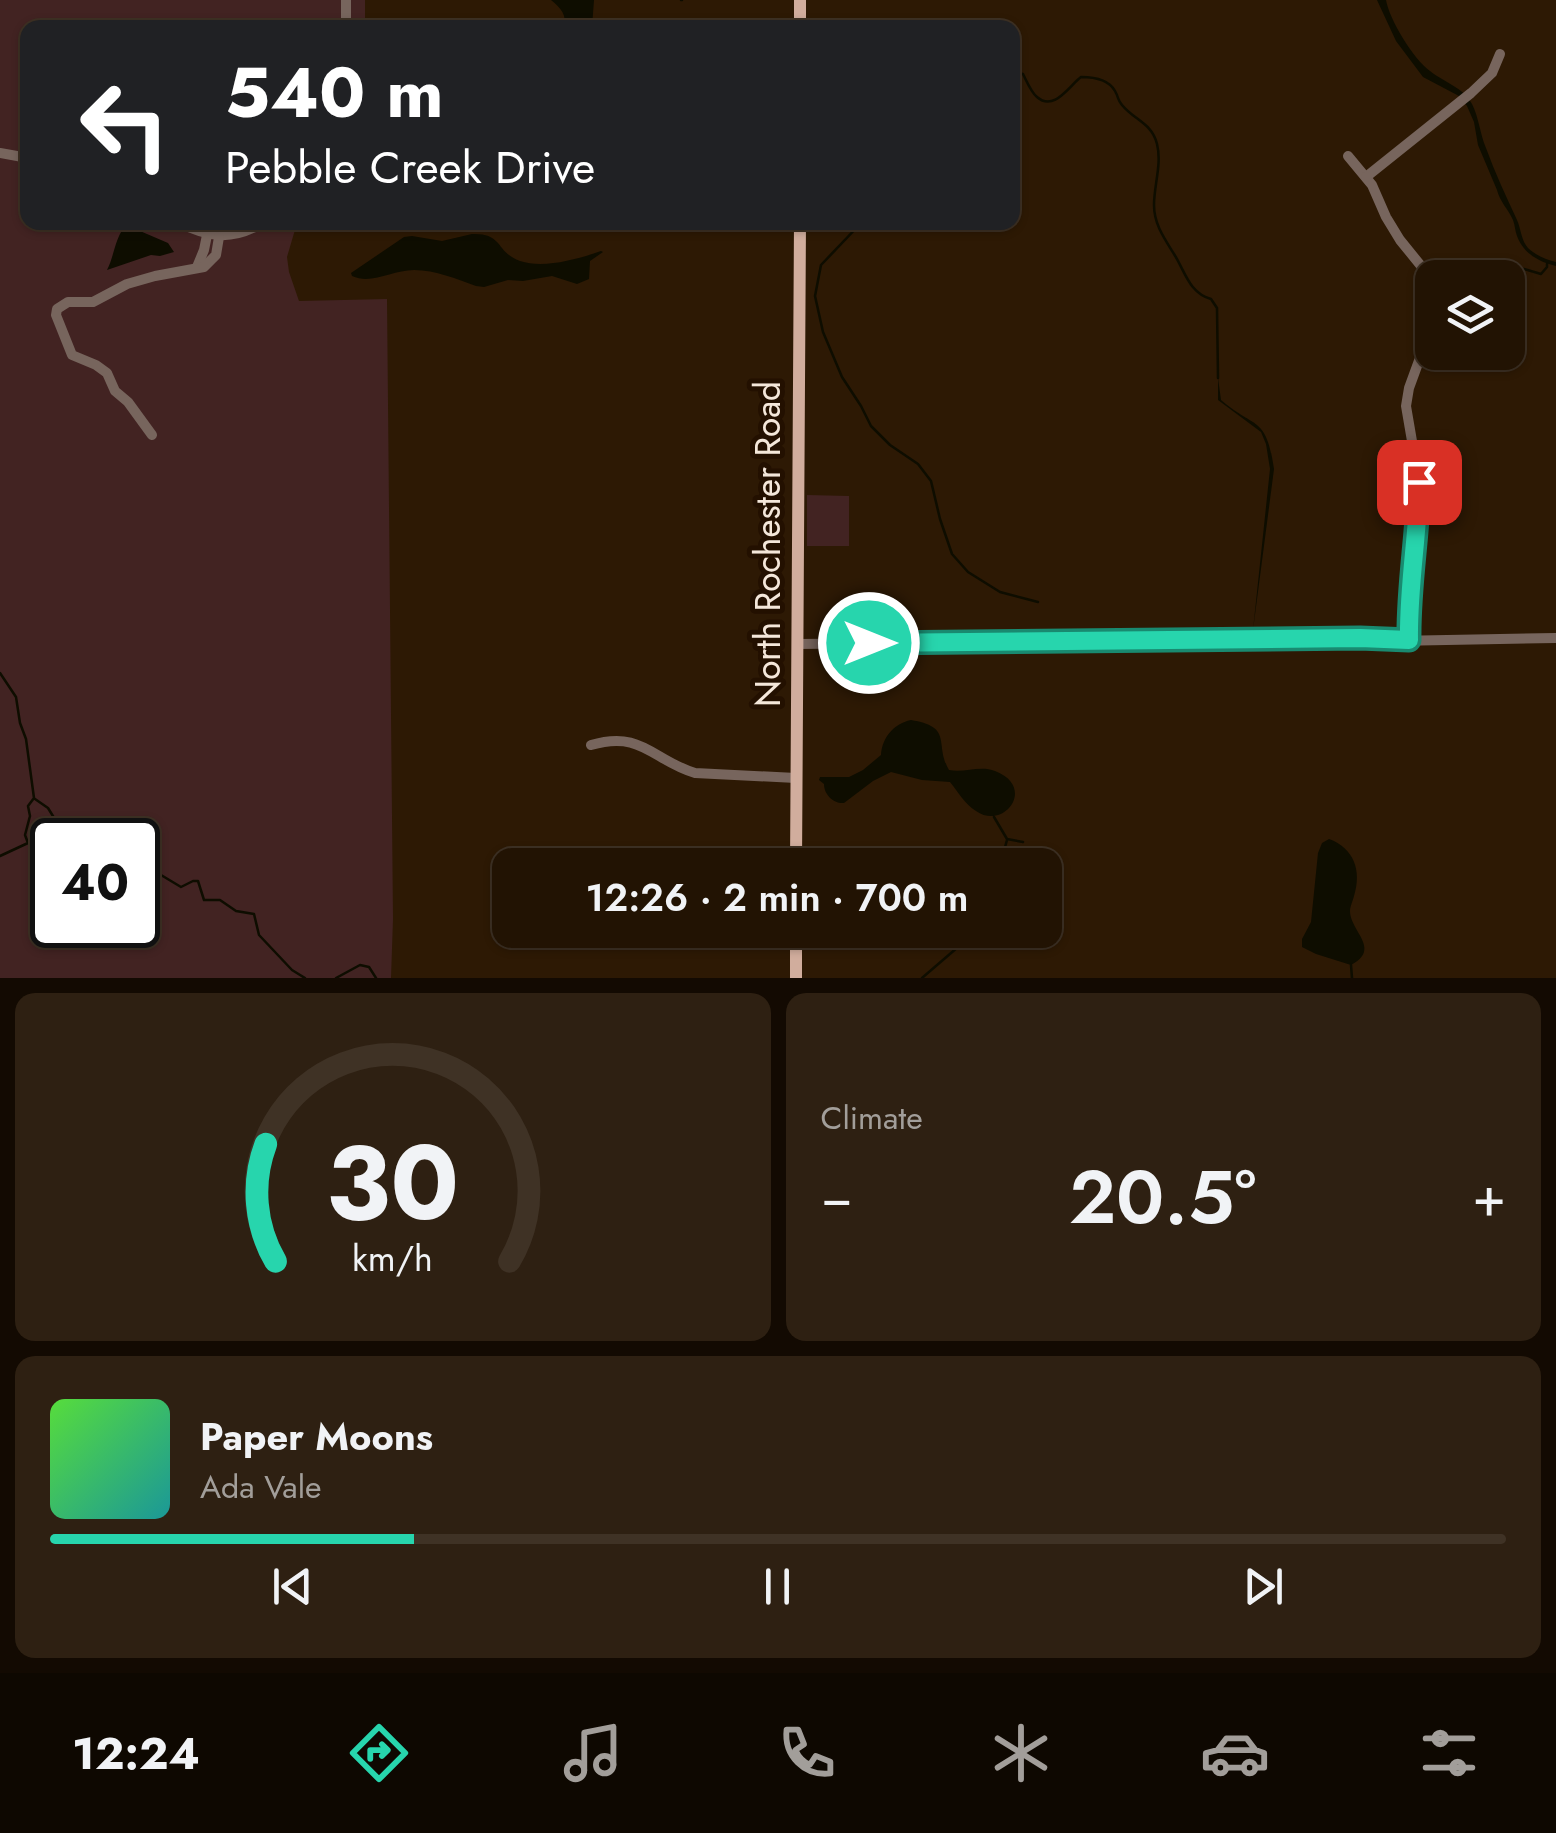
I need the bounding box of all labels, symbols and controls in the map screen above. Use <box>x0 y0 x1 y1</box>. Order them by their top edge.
text: 540 m <box>225 42 444 143</box>
icon: left <box>60 60 190 190</box>
text: Pebble Creek Drive <box>225 135 595 200</box>
map controls <box>1415 260 1525 370</box>
button: layers <box>1415 260 1525 370</box>
street label: North Rochester Road <box>743 381 793 707</box>
pin <box>1377 440 1462 525</box>
icon: arrive <box>1392 455 1447 510</box>
position arrow <box>817 591 921 695</box>
speed limit sign: 40 <box>30 818 160 948</box>
text: 12:26 · 2 min · 700 m <box>586 870 968 925</box>
text: Climate <box>821 1095 923 1141</box>
text: 30 <box>326 1108 459 1258</box>
text: 20.5° <box>1069 1143 1256 1251</box>
text: − <box>821 1157 853 1237</box>
text: + <box>1472 1157 1506 1237</box>
text: km/h <box>352 1233 433 1284</box>
text: Paper Moons <box>200 1409 433 1464</box>
text: Ada Vale <box>200 1464 322 1510</box>
icon: previous <box>265 1559 320 1614</box>
icon: pause <box>750 1559 805 1614</box>
icon: next <box>1236 1559 1291 1614</box>
icon: directions <box>344 1718 414 1788</box>
icon: music <box>558 1718 628 1788</box>
icon: phone <box>772 1718 842 1788</box>
icon: climate <box>986 1718 1056 1788</box>
icon: car <box>1200 1718 1270 1788</box>
icon: filters <box>1414 1718 1484 1788</box>
text: 12:24 <box>72 1721 200 1786</box>

